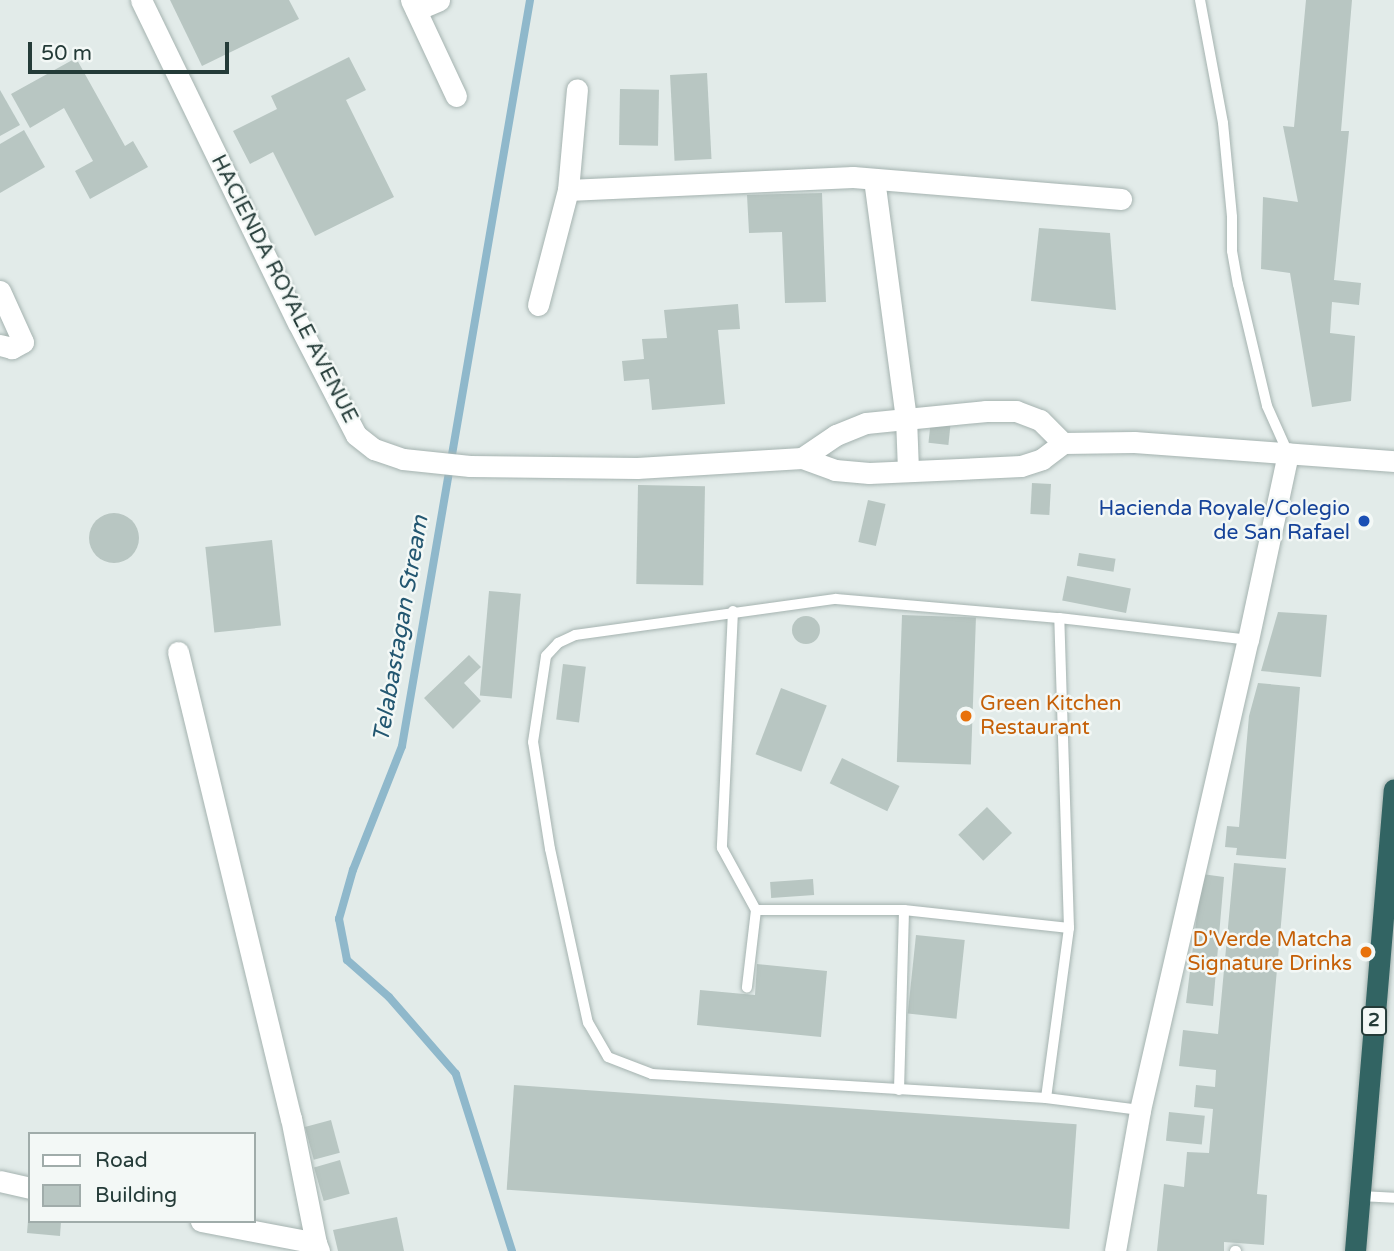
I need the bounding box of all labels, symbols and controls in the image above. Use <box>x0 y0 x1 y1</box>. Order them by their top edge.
scale bar <box>32 28 233 72</box>
text: 50 m <box>41 41 92 66</box>
street label: HACIENDA ROYALE AVENUE <box>205 151 363 427</box>
place label: Hacienda Royale/Colegio de San Rafael <box>1098 496 1350 546</box>
water label: Telabastagan Stream <box>367 513 435 745</box>
marker: Hacienda Royale/Colegio de San Rafael <box>1356 513 1372 529</box>
place label: Green Kitchen Restaurant <box>980 691 1121 741</box>
marker: Green Kitchen Restaurant <box>958 708 974 724</box>
place label: D'Verde Matcha Signature Drinks <box>1187 927 1352 977</box>
marker: D'Verde Matcha Signature Drinks <box>1358 944 1374 960</box>
road number: 2 <box>1360 1006 1388 1036</box>
legend <box>28 1132 256 1223</box>
text: Road <box>95 1148 148 1173</box>
text: Building <box>95 1183 177 1208</box>

